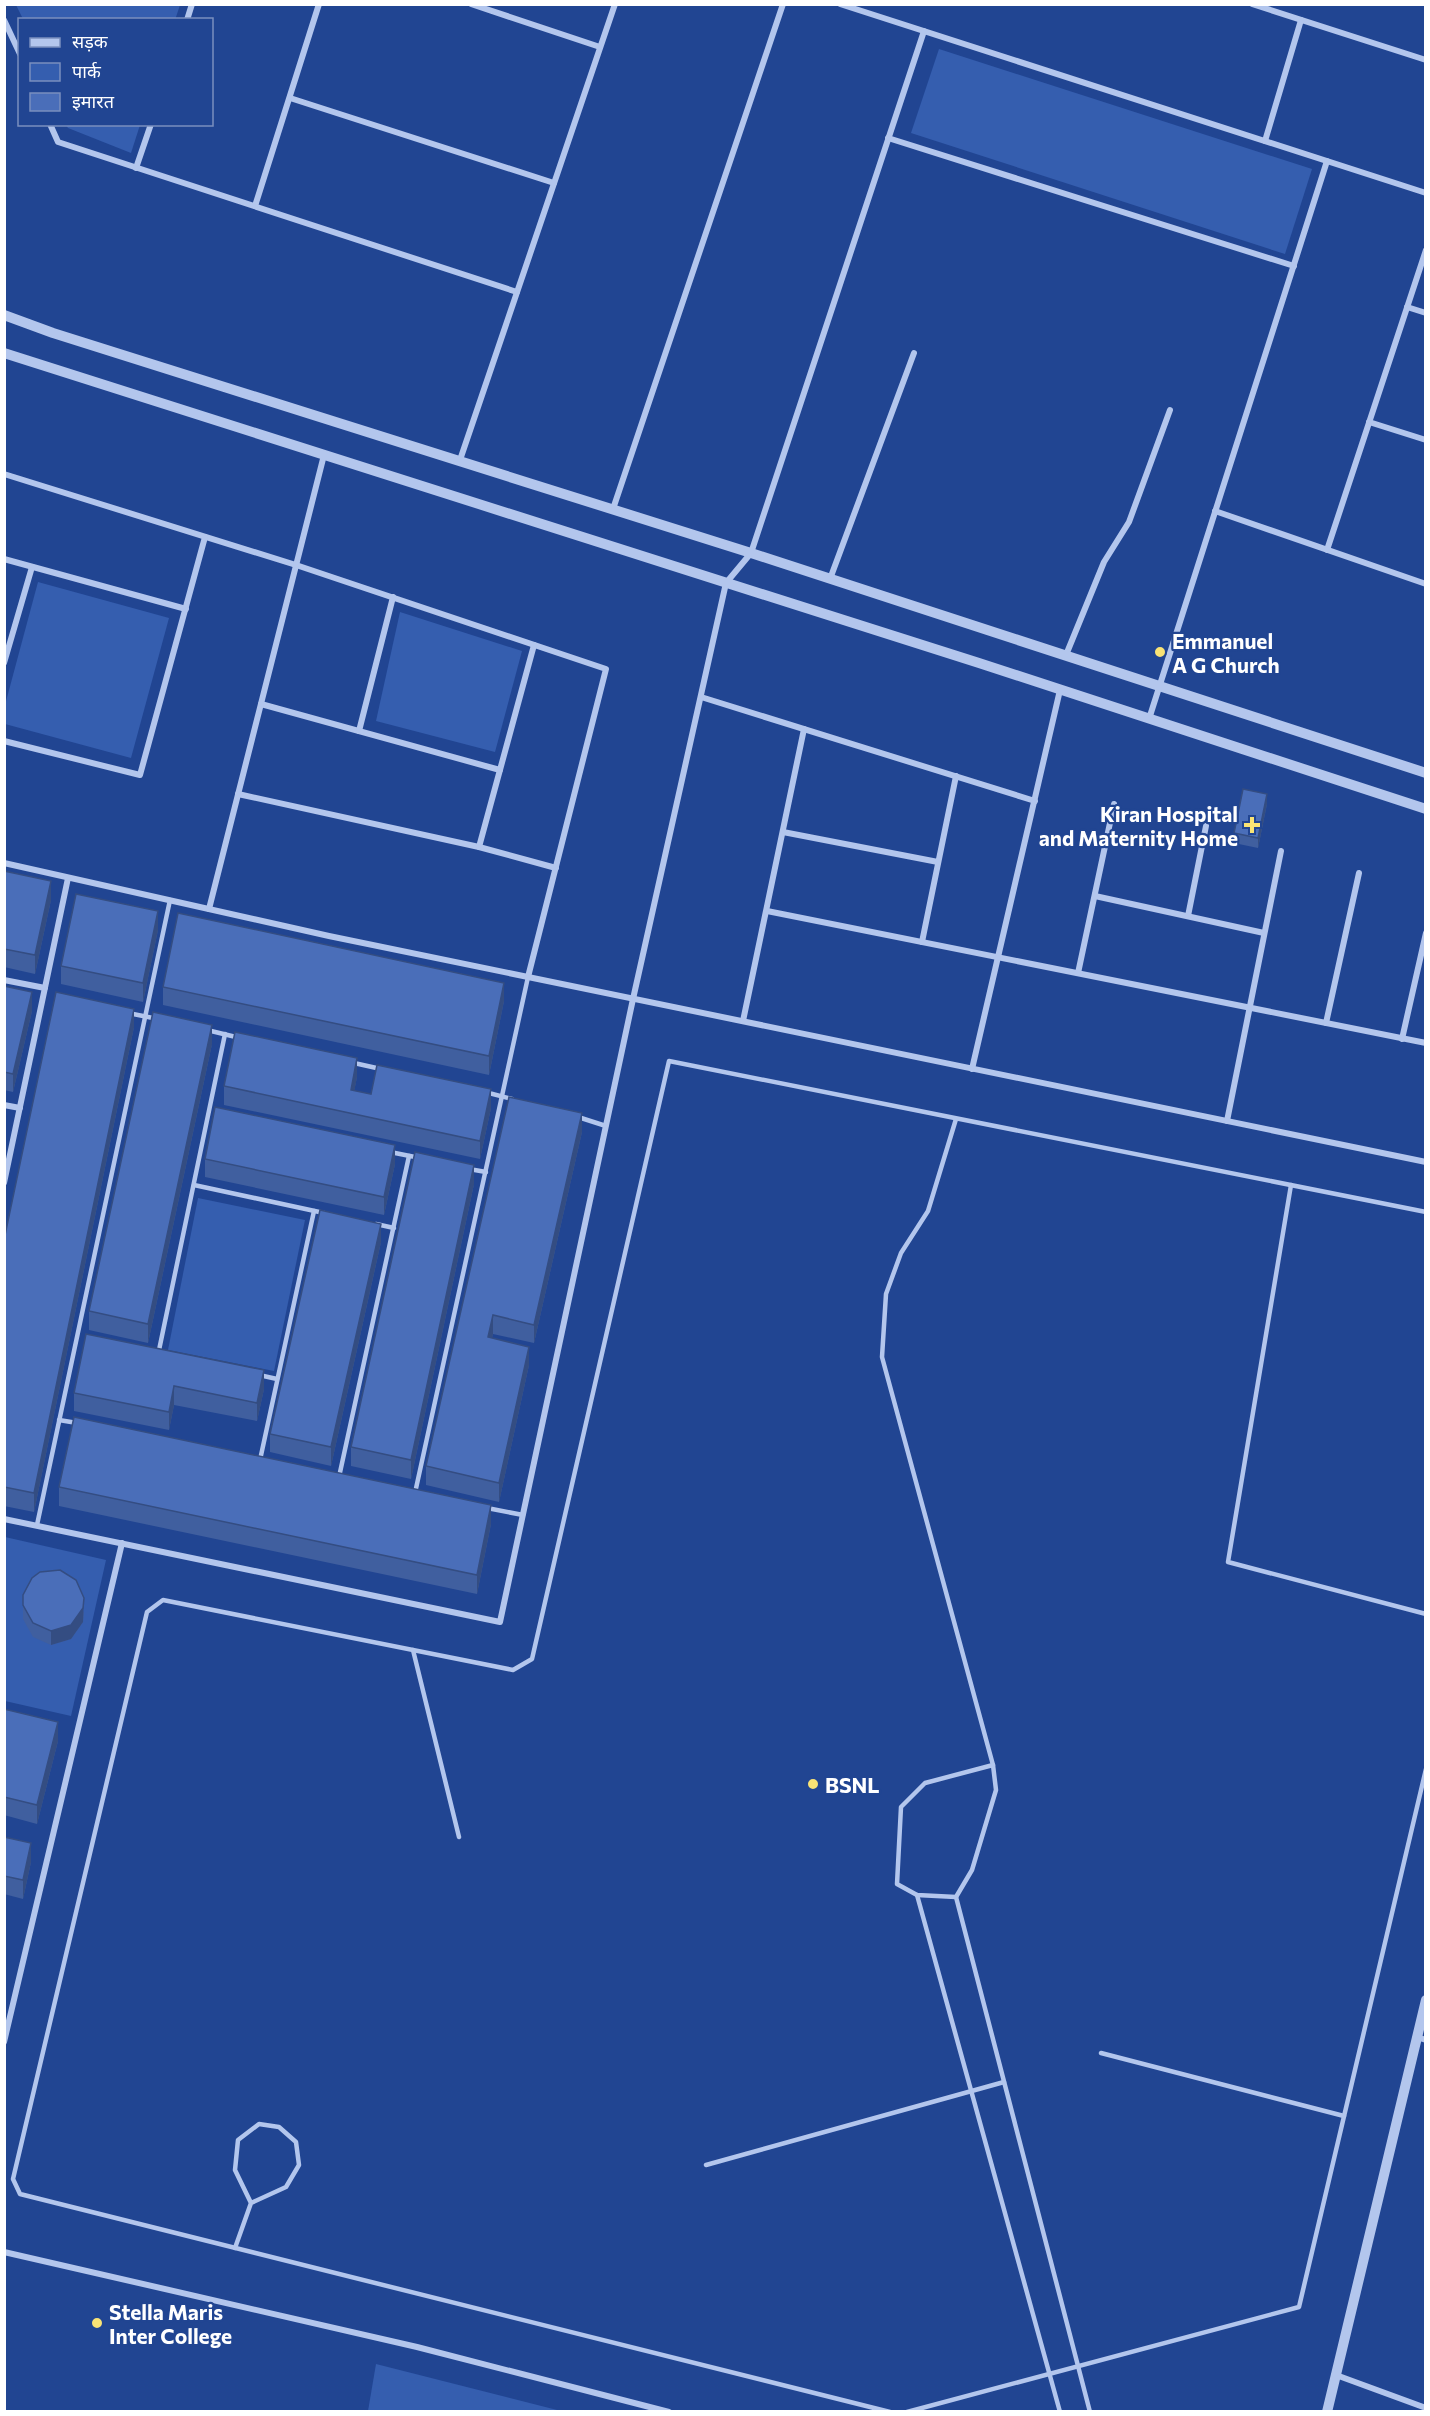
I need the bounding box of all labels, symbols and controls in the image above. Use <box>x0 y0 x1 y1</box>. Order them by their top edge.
legend <box>18 18 213 126</box>
text: सड़क <box>72 30 109 52</box>
text: पार्क <box>72 60 102 82</box>
text: इमारत <box>72 90 115 112</box>
place label: Emmanuel A G Church <box>1172 628 1280 677</box>
marker: Emmanuel A G Church <box>1153 645 1167 659</box>
place label: Kiran Hospital and Maternity Home <box>1039 801 1238 850</box>
marker: Kiran Hospital and Maternity Home <box>1243 816 1261 834</box>
place label: BSNL <box>825 1772 879 1797</box>
marker: BSNL <box>806 1777 820 1791</box>
place label: Stella Maris Inter College <box>109 2299 232 2348</box>
marker: Stella Maris Inter College <box>90 2316 104 2330</box>

